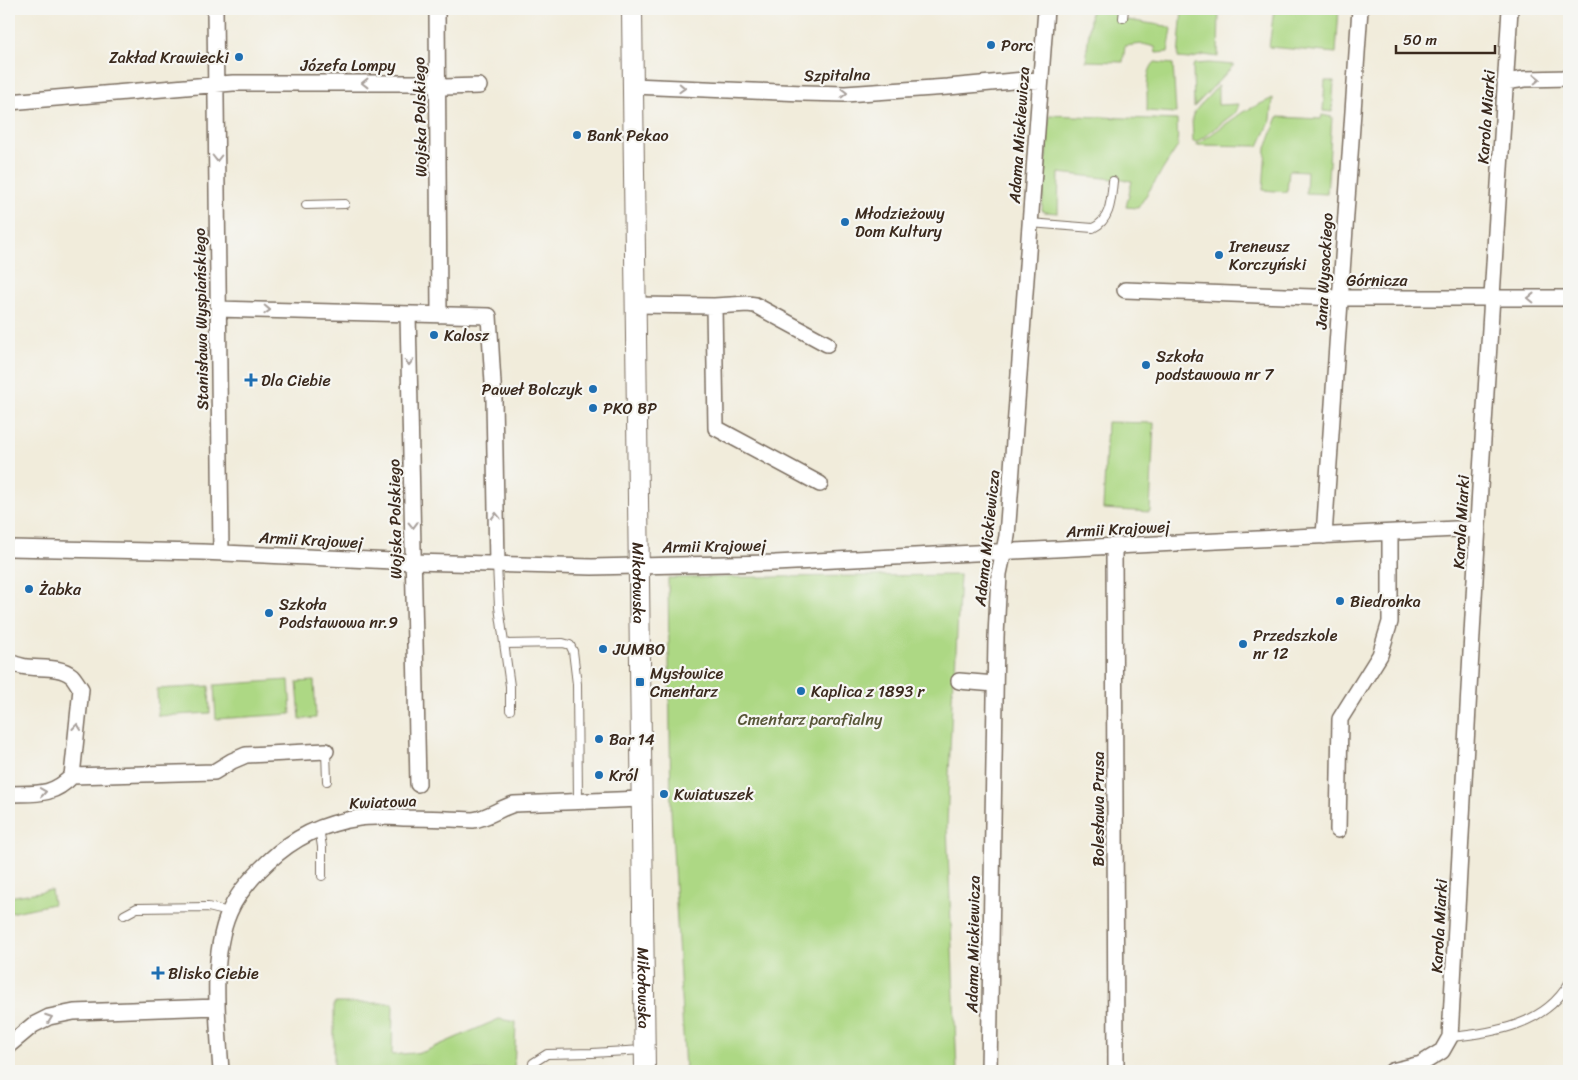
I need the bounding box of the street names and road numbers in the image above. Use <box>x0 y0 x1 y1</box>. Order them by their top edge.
street label: Józefa Lompy <box>300 51 396 80</box>
street label: Wojska Polskiego <box>404 56 436 177</box>
street label: Szpitalna <box>804 60 870 90</box>
street label: Adama Mickiewicza <box>1000 66 1038 205</box>
street label: Karola Miarki <box>1468 68 1504 165</box>
street label: Jana Wysockiego <box>1306 212 1342 331</box>
street label: Stanisława Wyspiańskiego <box>185 227 217 410</box>
street label: Górnicza <box>1346 266 1409 295</box>
street label: Wojska Polskiego <box>379 458 411 579</box>
street label: Adama Mickiewicza <box>965 468 1009 609</box>
street label: Karola Miarki <box>1444 474 1478 570</box>
street label: Armii Krajowej <box>1064 512 1172 546</box>
street label: Armii Krajowej <box>257 523 365 557</box>
street label: Armii Krajowej <box>661 531 768 561</box>
street label: Mikołowska <box>624 542 654 624</box>
street label: Bolesława Prusa <box>1084 751 1113 867</box>
street label: Kwiatowa <box>349 786 417 818</box>
street label: Adama Mickiewicza <box>957 875 989 1014</box>
street label: Karola Miarki <box>1422 878 1456 974</box>
street label: Mikołowska <box>629 947 659 1029</box>

